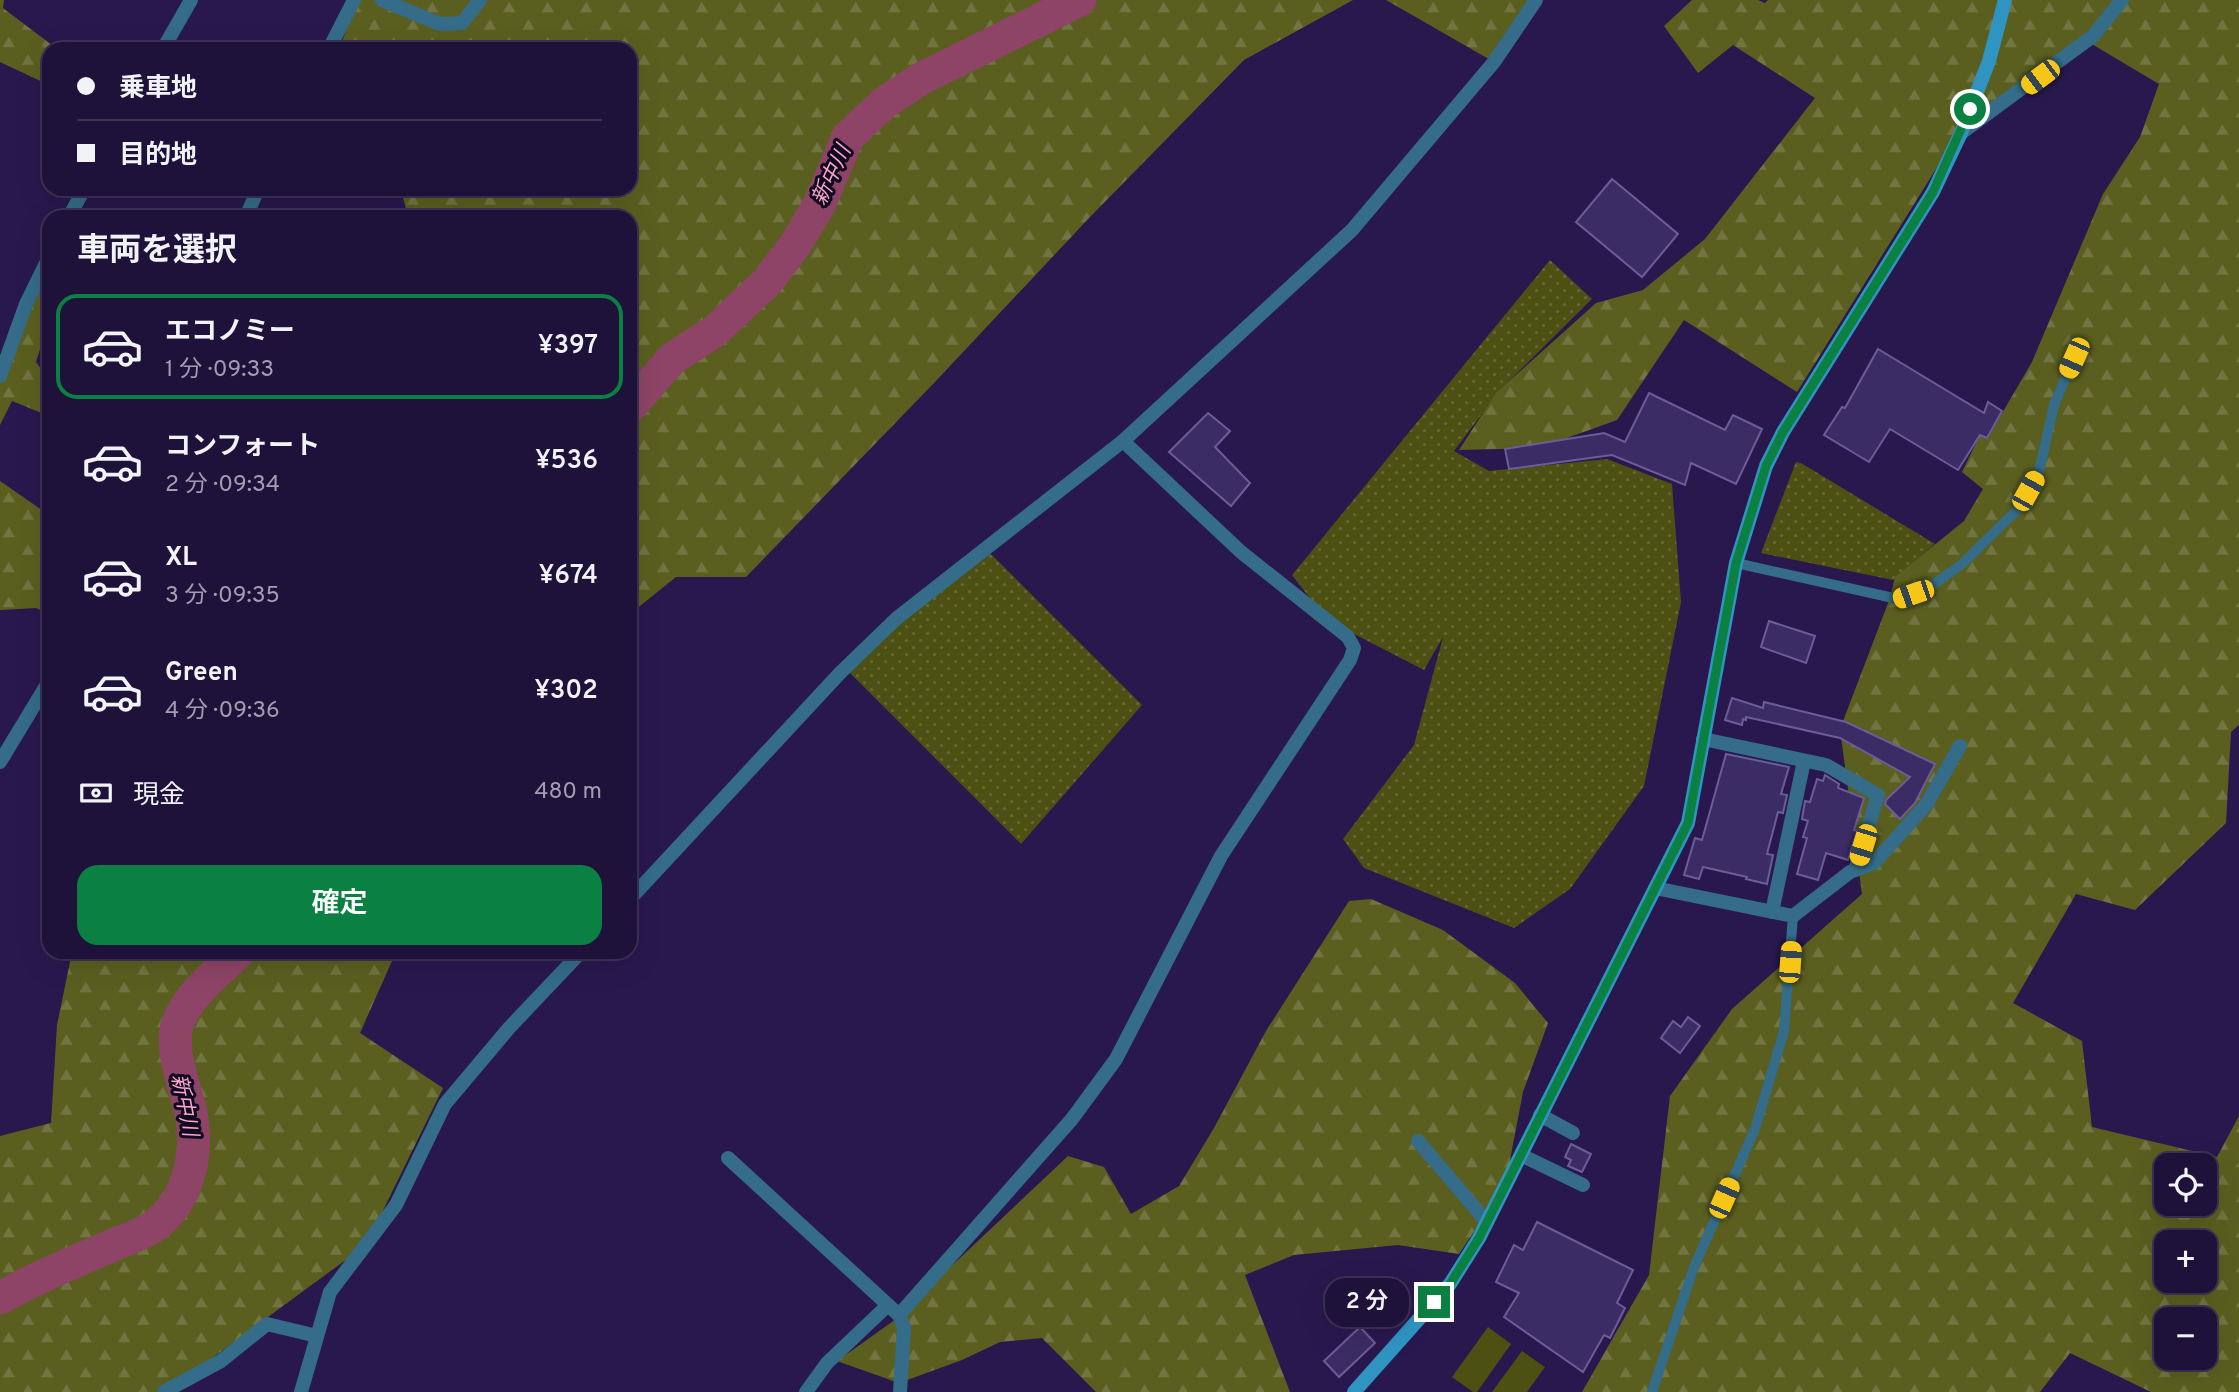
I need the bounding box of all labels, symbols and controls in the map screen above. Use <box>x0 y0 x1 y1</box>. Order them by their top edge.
car <box>2017 56 2064 98</box>
text: 乗車地 <box>119 73 197 106</box>
route start <box>1954 93 1986 125</box>
text: 目的地 <box>119 140 197 173</box>
water label: 新中川 <box>807 140 859 210</box>
text: 車両を選択 <box>77 232 237 272</box>
icon: car <box>81 315 144 378</box>
text: エコノミー <box>165 316 295 349</box>
text: ¥397 <box>538 330 598 363</box>
car <box>2056 335 2093 381</box>
text: 1 分 · 09:33 <box>165 356 274 385</box>
icon: car <box>81 430 144 493</box>
text: コンフォート <box>165 431 320 464</box>
text: ¥536 <box>535 445 598 478</box>
car <box>2009 468 2048 514</box>
text: 2 分 · 09:34 <box>165 471 280 500</box>
text: XL <box>165 542 197 575</box>
icon: car <box>81 545 144 608</box>
text: ¥674 <box>539 560 598 593</box>
car <box>1890 577 1937 611</box>
text: 3 分 · 09:35 <box>165 582 280 611</box>
text: Green <box>165 657 238 690</box>
icon: car <box>81 660 144 723</box>
text: ¥302 <box>534 675 598 708</box>
text: 4 分 · 09:36 <box>165 697 280 726</box>
icon: cash <box>77 774 115 812</box>
text: 480 m <box>534 778 602 807</box>
text: 現金 <box>133 780 185 813</box>
car <box>1847 822 1880 868</box>
button: 確定 <box>77 865 602 945</box>
car <box>1779 940 1802 984</box>
water label: 新中川 <box>164 1072 203 1141</box>
map controls <box>2154 1153 2217 1370</box>
button: locate <box>2154 1153 2217 1216</box>
car <box>1706 1175 1743 1221</box>
button: + <box>2154 1230 2217 1293</box>
callout: 2 分 <box>1326 1278 1410 1326</box>
route end <box>1418 1286 1450 1318</box>
text: 2 分 <box>1346 1288 1388 1317</box>
button: − <box>2154 1307 2217 1370</box>

